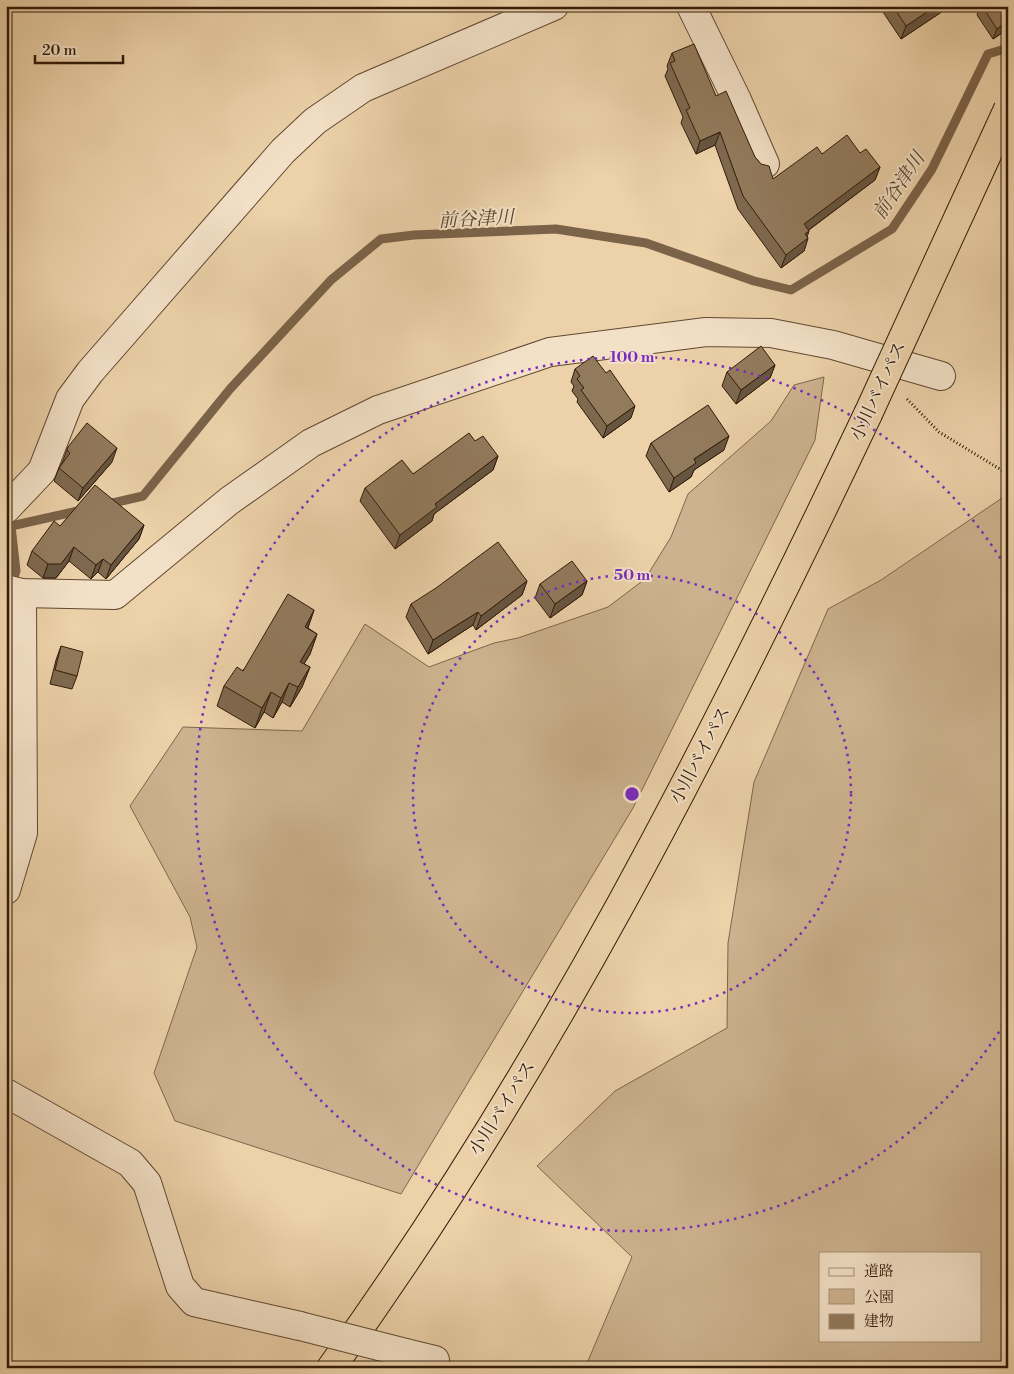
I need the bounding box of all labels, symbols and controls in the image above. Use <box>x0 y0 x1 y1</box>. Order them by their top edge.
scale bar <box>35 32 122 64</box>
text: 20 m <box>42 41 77 60</box>
water label: 前谷津川 <box>868 146 931 224</box>
water label: 前谷津川 <box>437 205 517 233</box>
street label: 小川バイパス <box>845 338 912 445</box>
text: 100 m <box>610 348 655 367</box>
text: 50 m <box>614 566 650 585</box>
street label: 小川バイパス <box>665 702 736 808</box>
centre of rings <box>623 785 641 803</box>
street label: 小川バイパス <box>464 1057 541 1160</box>
legend <box>819 1252 982 1342</box>
text: 道路 <box>864 1262 894 1281</box>
text: 公園 <box>864 1288 894 1307</box>
text: 建物 <box>864 1312 894 1331</box>

